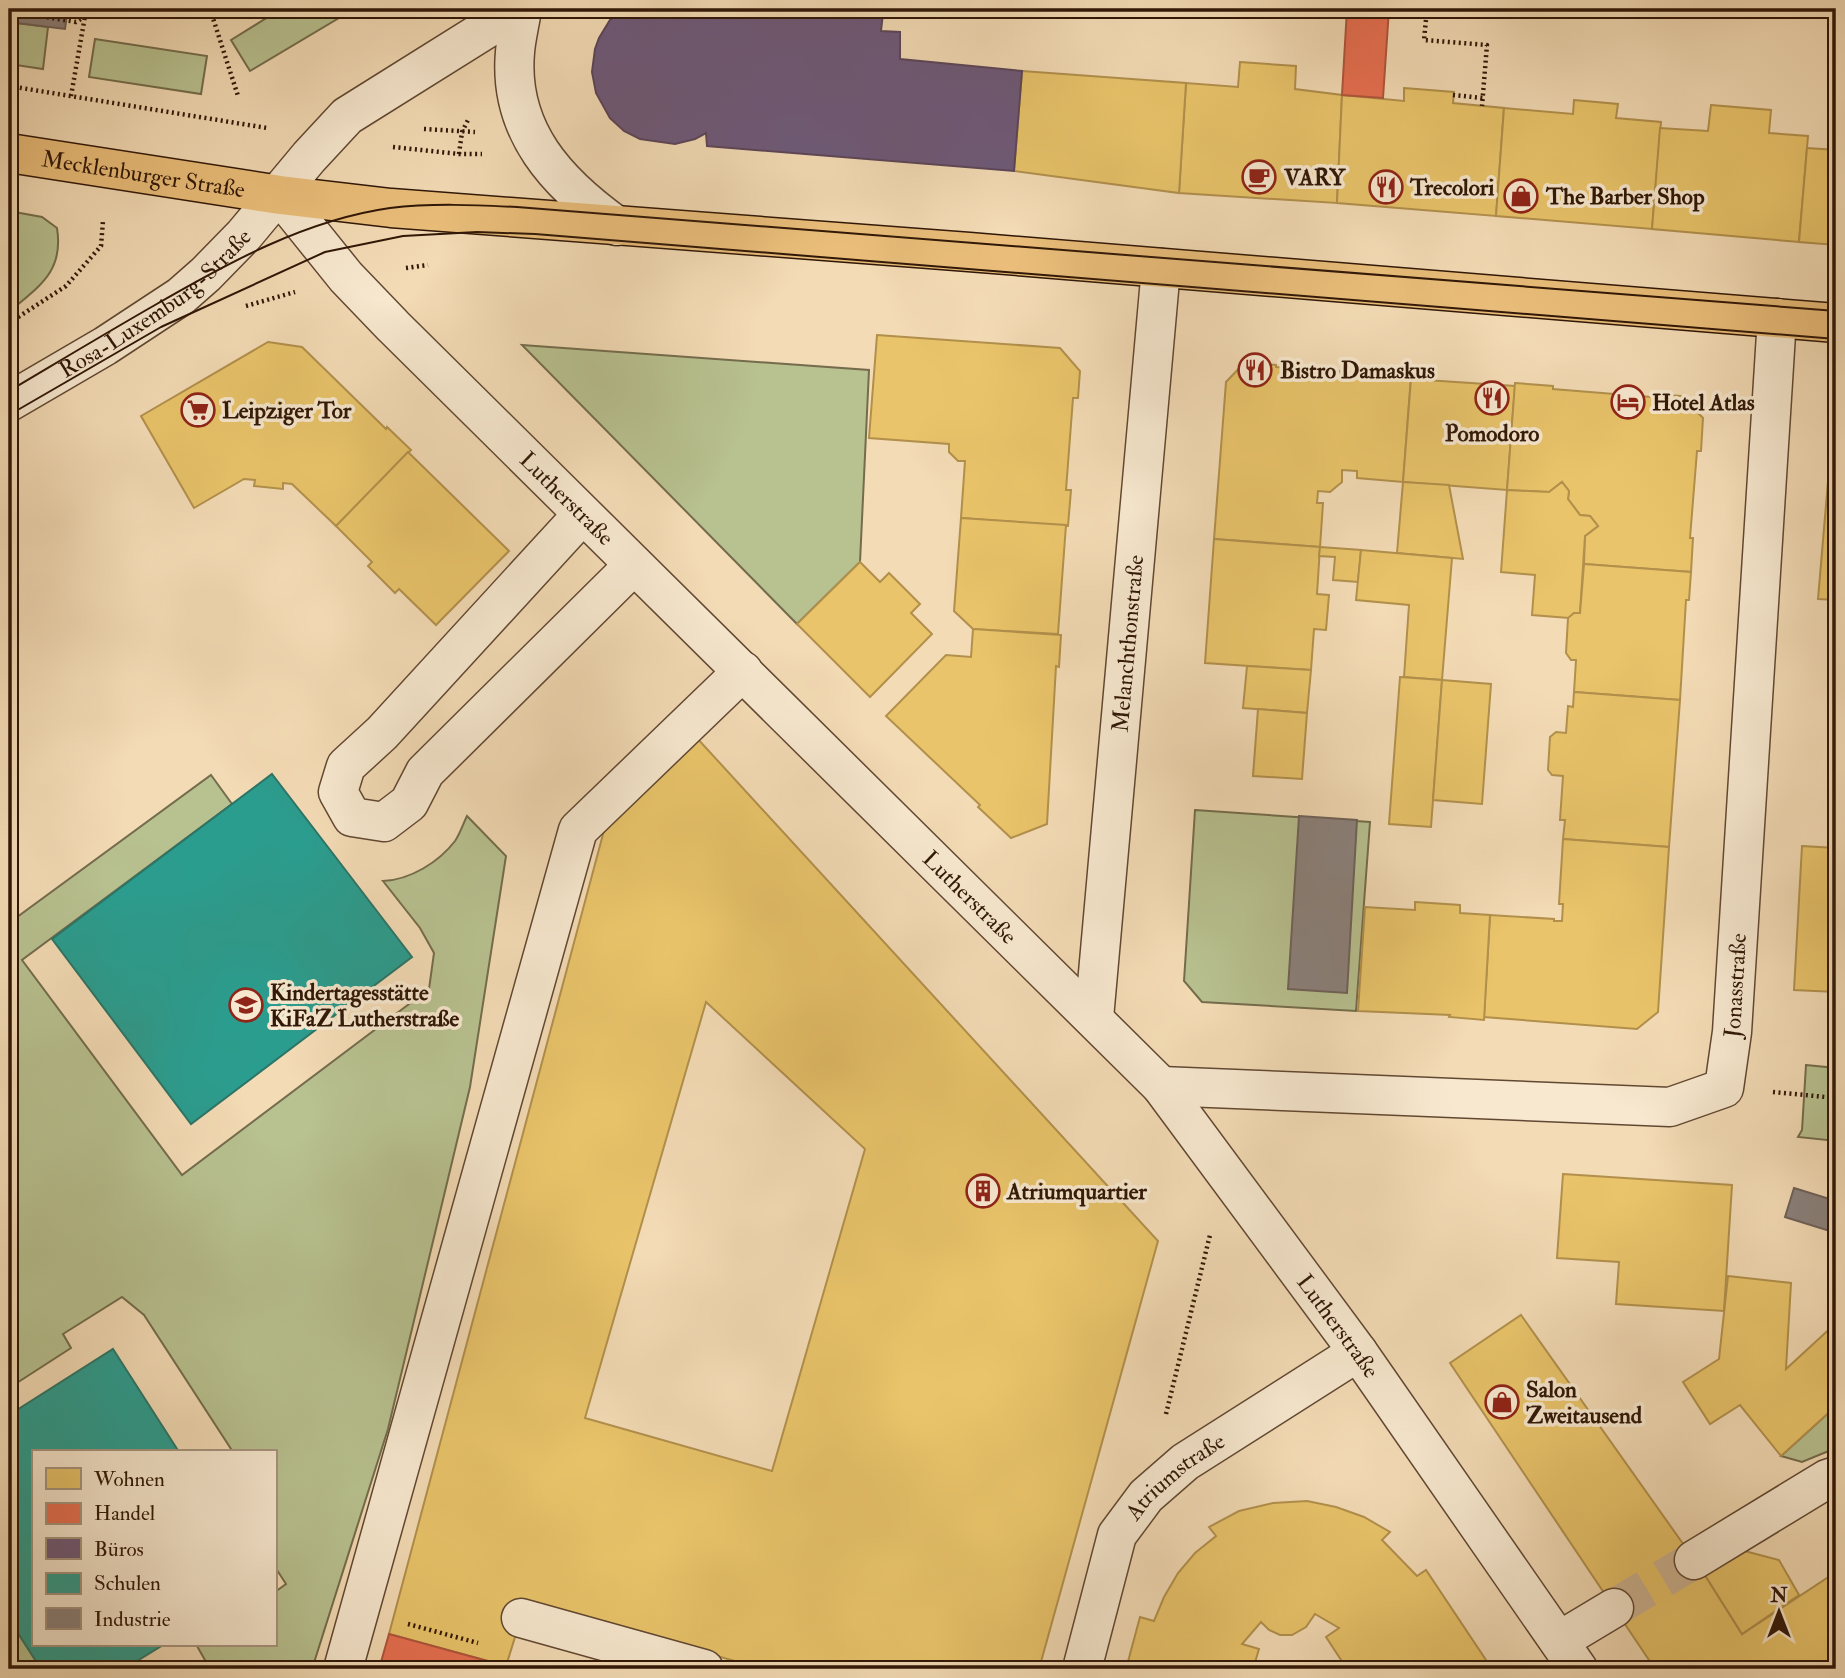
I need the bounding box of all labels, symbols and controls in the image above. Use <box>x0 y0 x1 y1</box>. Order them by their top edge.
street label: Mecklenburger Straße <box>40 144 247 204</box>
cafe icon: VARY <box>1240 158 1278 196</box>
place label: VARY <box>1283 163 1347 192</box>
restaurant icon: Trecolori <box>1367 168 1405 206</box>
place label: Trecolori <box>1409 173 1494 202</box>
shop icon: The Barber Shop <box>1502 177 1540 215</box>
place label: The Barber Shop <box>1545 182 1705 212</box>
street label: Rosa-Luxemburg-Straße <box>54 222 257 384</box>
restaurant icon: Bistro Damaskus <box>1236 351 1274 389</box>
place label: Bistro Damaskus <box>1280 356 1435 385</box>
restaurant icon: Pomodoro <box>1473 379 1511 417</box>
hotel icon: Hotel Atlas <box>1609 383 1647 421</box>
place label: Hotel Atlas <box>1652 388 1755 417</box>
supermarket icon: Leipziger Tor <box>179 391 217 429</box>
place label: Leipziger Tor <box>222 396 352 426</box>
place label: Pomodoro <box>1445 419 1539 448</box>
street label: Lutherstraße <box>514 445 621 552</box>
street label: Melanchthonstraße <box>1105 553 1150 733</box>
street label: Lutherstraße <box>917 844 1024 950</box>
street label: Jonasstraße <box>1717 932 1753 1041</box>
place label: Kindertagesstätte KiFaZ Lutherstraße <box>270 978 460 1033</box>
school or university icon: Kindertagesstätte KiFaZ Lutherstraße <box>227 986 265 1024</box>
building icon: Atriumquartier <box>964 1172 1002 1210</box>
place label: Atriumquartier <box>1006 1177 1147 1207</box>
street label: Lutherstraße <box>1291 1268 1386 1384</box>
place label: Salon Zweitausend <box>1526 1375 1643 1430</box>
shop icon: Salon Zweitausend <box>1483 1383 1521 1421</box>
street label: Atriumstraße <box>1118 1426 1230 1526</box>
legend <box>32 1450 276 1646</box>
text: Wohnen <box>93 1466 165 1493</box>
text: Handel <box>94 1500 156 1527</box>
text: Büros <box>94 1536 144 1563</box>
text: Schulen <box>94 1570 161 1597</box>
north arrow <box>1744 1576 1814 1646</box>
text: N <box>1769 1584 1788 1608</box>
text: Industrie <box>94 1606 171 1633</box>

